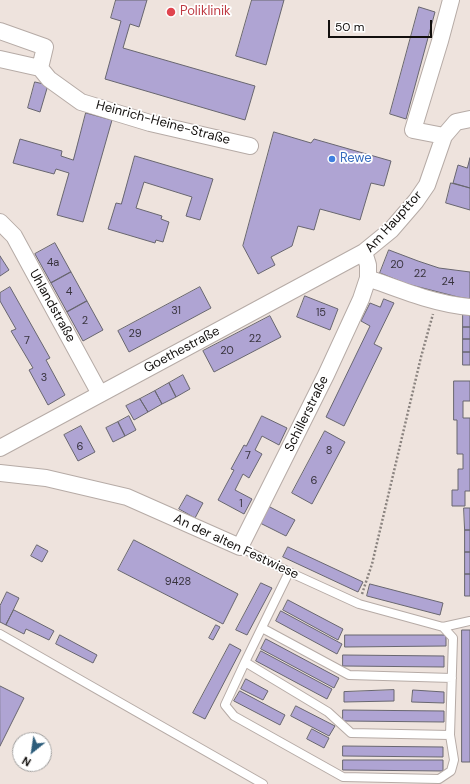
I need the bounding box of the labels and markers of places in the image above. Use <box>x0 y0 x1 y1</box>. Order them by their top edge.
place label: Poliklinik <box>180 4 231 20</box>
marker: Poliklinik <box>165 6 177 18</box>
place label: Rewe <box>340 151 372 167</box>
marker: Rewe <box>327 154 337 164</box>

